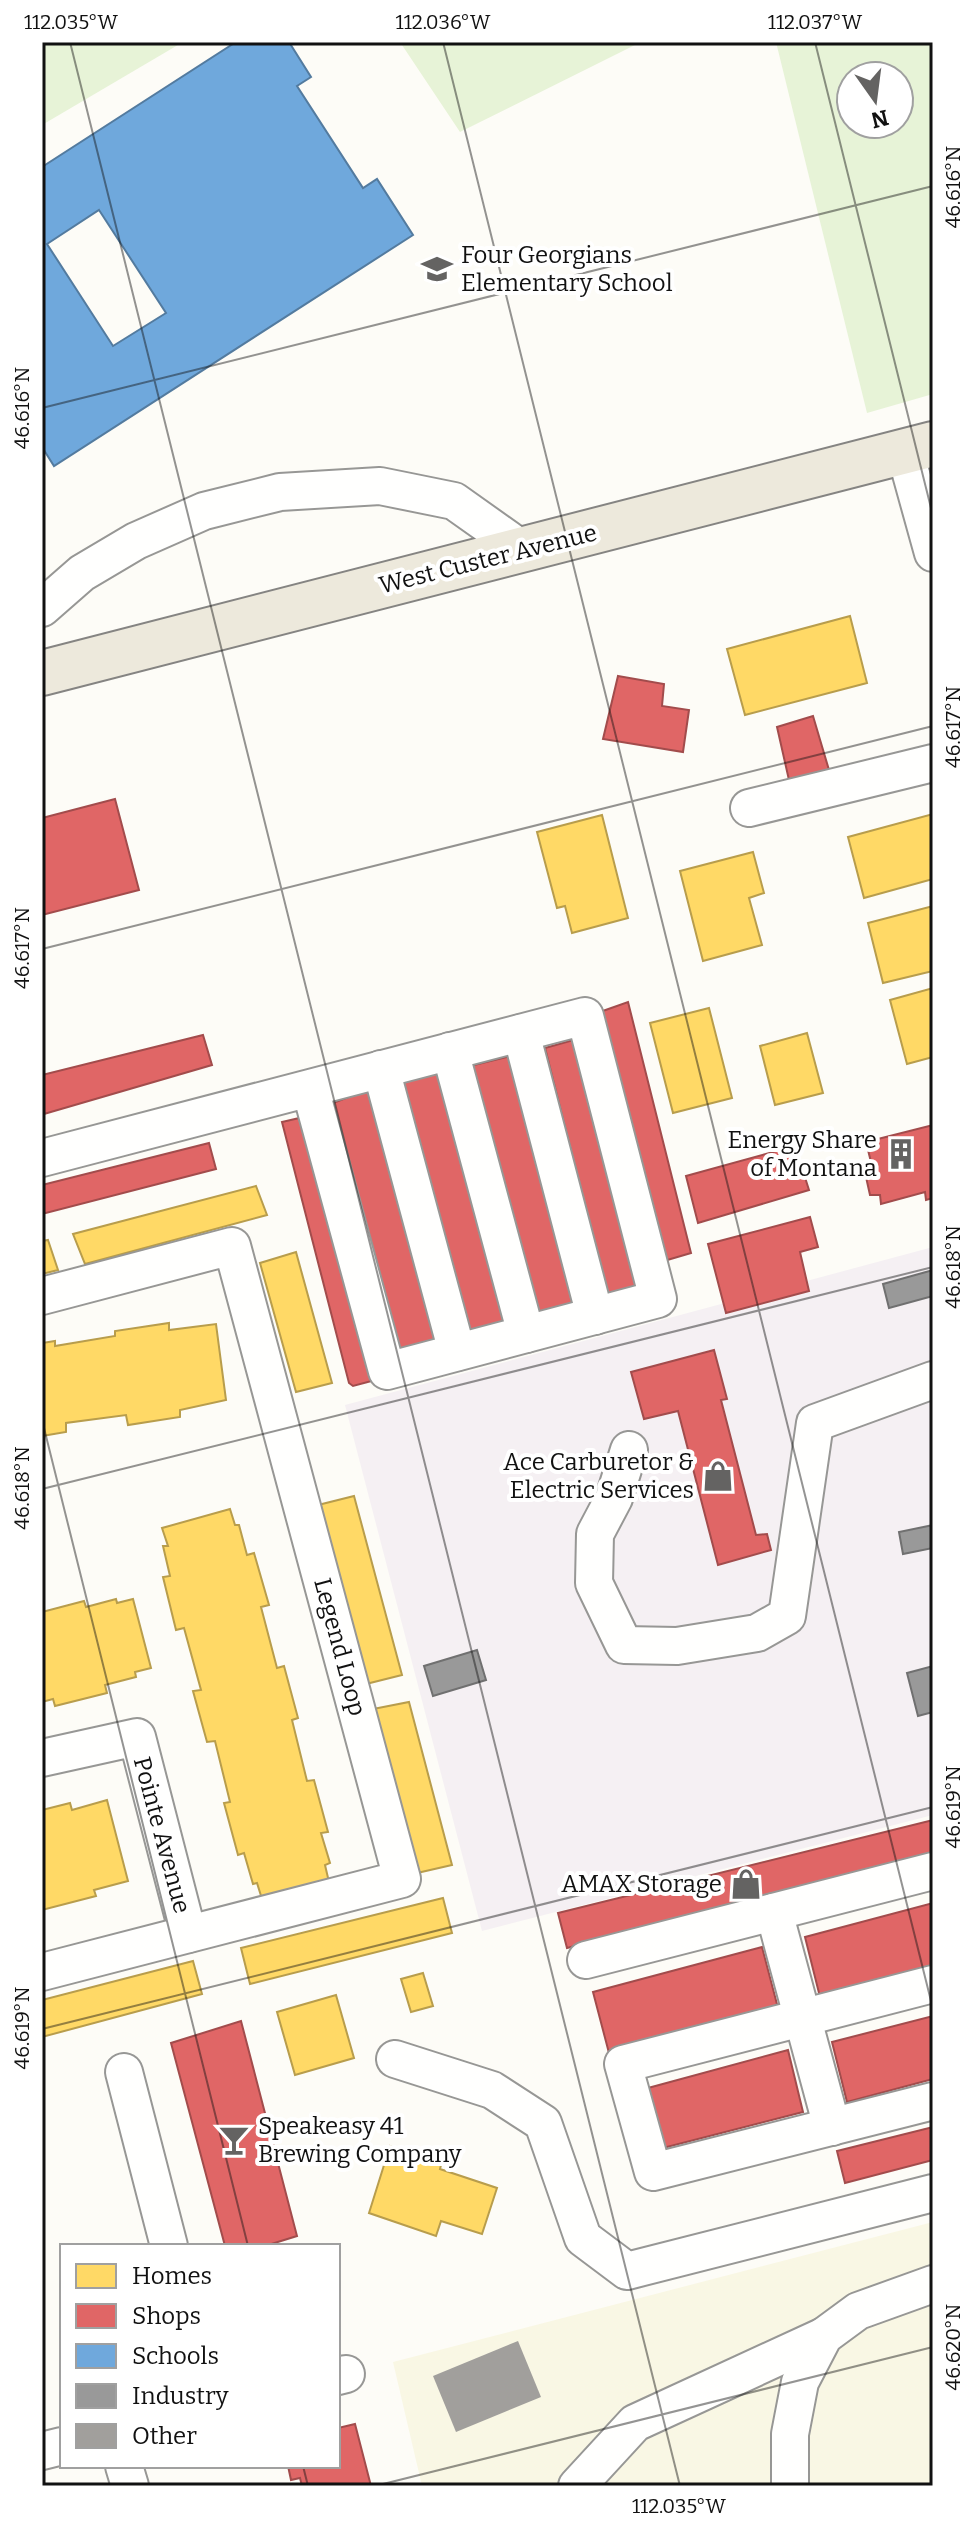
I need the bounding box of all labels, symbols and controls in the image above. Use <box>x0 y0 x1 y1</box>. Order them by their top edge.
text: 112.035°W <box>24 10 119 34</box>
text: 112.036°W <box>396 10 491 34</box>
text: 112.037°W <box>768 10 863 34</box>
north arrow <box>835 60 915 140</box>
text: N <box>868 104 891 134</box>
text: 46.616°N <box>941 146 965 228</box>
place label: Four Georgians Elementary School <box>461 241 673 297</box>
school or university icon: Four Georgians Elementary School <box>420 252 454 286</box>
text: 46.616°N <box>10 367 34 449</box>
street label: West Custer Avenue <box>376 518 600 600</box>
text: 46.617°N <box>941 686 965 768</box>
text: 46.617°N <box>10 907 34 989</box>
place label: Energy Share of Montana <box>728 1126 877 1182</box>
building icon: Energy Share of Montana <box>884 1137 918 1171</box>
text: 46.618°N <box>941 1225 965 1309</box>
text: 46.618°N <box>10 1446 34 1530</box>
place label: Ace Carburetor & Electric Services <box>503 1448 694 1504</box>
shop icon: Ace Carburetor & Electric Services <box>701 1459 735 1493</box>
street label: Legend Loop <box>308 1575 372 1719</box>
street label: Pointe Avenue <box>128 1754 196 1916</box>
text: 46.619°N <box>941 1765 965 1848</box>
shop icon: AMAX Storage <box>729 1867 763 1901</box>
place label: AMAX Storage <box>561 1870 722 1898</box>
text: 46.619°N <box>10 1986 34 2069</box>
place label: Speakeasy 41 Brewing Company <box>258 2112 462 2168</box>
bar icon: Speakeasy 41 Brewing Company <box>217 2123 251 2157</box>
legend <box>60 2244 340 2468</box>
text: Homes <box>132 2262 212 2290</box>
text: Shops <box>132 2302 201 2330</box>
text: 46.620°N <box>941 2303 965 2390</box>
text: Schools <box>132 2342 219 2370</box>
text: Industry <box>132 2382 229 2410</box>
text: Other <box>132 2422 197 2450</box>
text: 112.035°W <box>632 2494 727 2518</box>

